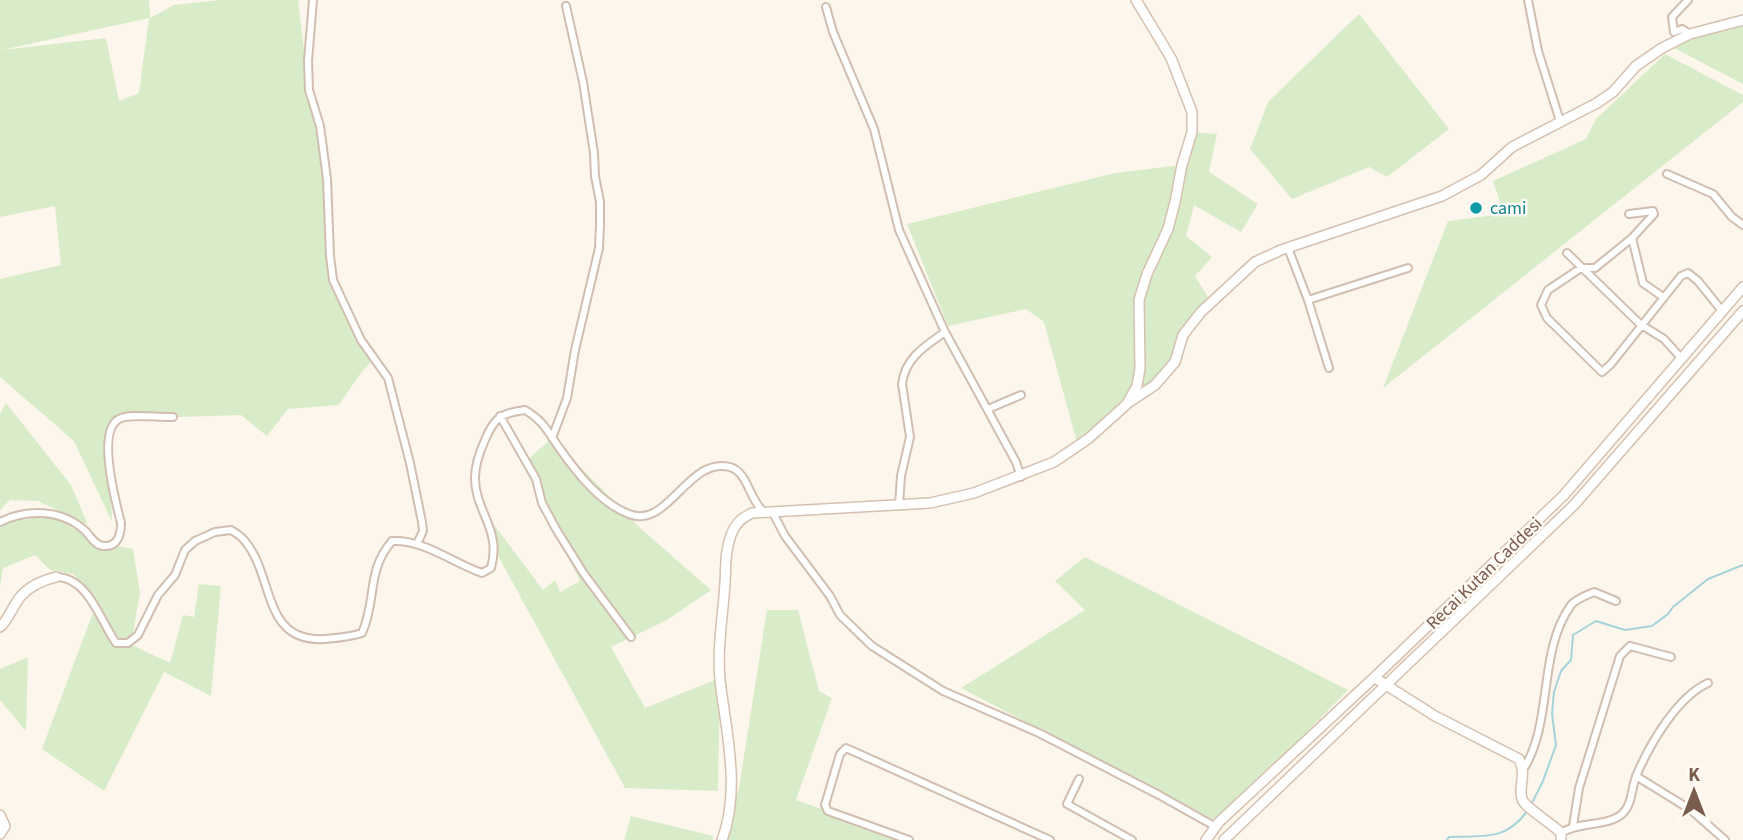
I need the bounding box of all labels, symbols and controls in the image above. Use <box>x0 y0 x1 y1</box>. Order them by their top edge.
place label: cami <box>1490 196 1526 221</box>
marker: cami <box>1468 200 1484 216</box>
street label: Recai Kutan Caddesi <box>1421 511 1548 635</box>
north arrow <box>1659 756 1729 826</box>
text: K <box>1688 762 1700 789</box>

